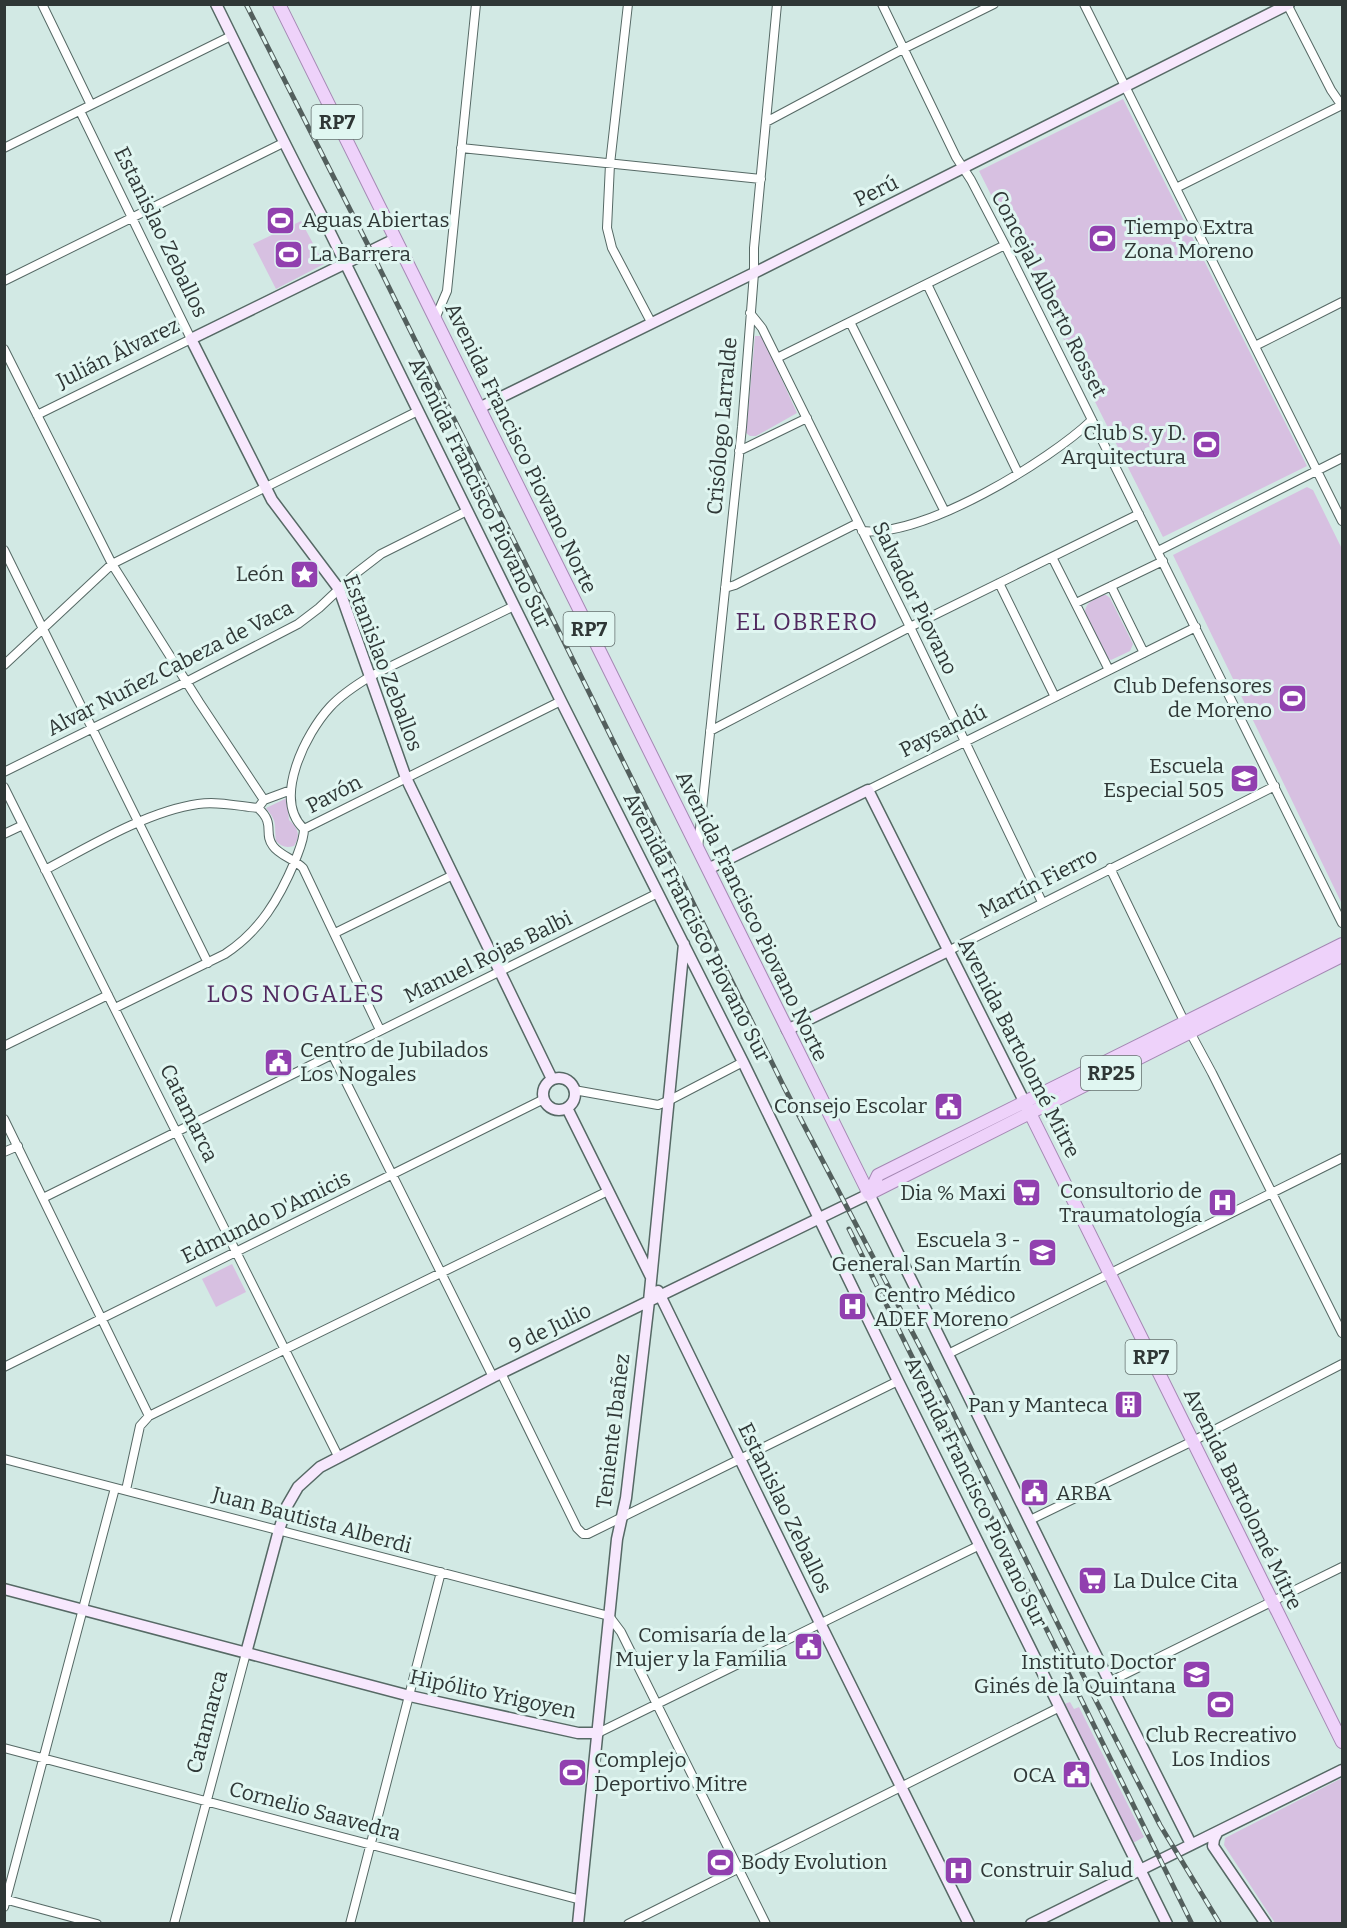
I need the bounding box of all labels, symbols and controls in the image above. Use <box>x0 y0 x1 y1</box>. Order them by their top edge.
road number: RP7 <box>312 105 362 139</box>
street label: Estanislao Zeballos <box>108 142 214 322</box>
street label: Perú <box>850 169 902 213</box>
street label: Concejal Alberto Rosset <box>985 186 1113 402</box>
sports icon: Aguas Abiertas <box>265 204 297 236</box>
place label: Aguas Abiertas <box>302 207 450 233</box>
place label: Tiempo Extra Zona Moreno <box>1124 214 1254 264</box>
sports icon: Tiempo Extra Zona Moreno <box>1087 223 1119 255</box>
sports icon: La Barrera <box>273 238 305 270</box>
place label: La Barrera <box>310 241 411 267</box>
street label: Avenida Francisco Piovano Norte <box>439 298 603 598</box>
street label: Julián Álvarez <box>51 312 184 394</box>
street label: Crisólogo Larralde <box>701 336 743 516</box>
street label: Avenida Francisco Piovano Sur <box>403 353 557 633</box>
place label: Club S. y D. Arquitectura <box>1061 420 1186 470</box>
sports icon: Club S. y D. Arquitectura <box>1191 429 1223 461</box>
street label: Salvador Piovano <box>867 517 963 679</box>
place icon: León <box>289 558 321 590</box>
place label: León <box>236 561 284 587</box>
street label: Estanislao Zeballos <box>337 571 429 755</box>
street label: Alvar Nuñez Cabeza de Vaca <box>43 594 298 742</box>
district label: EL OBRERO <box>735 608 879 636</box>
road number: RP7 <box>564 612 614 646</box>
place label: Club Defensores de Moreno <box>1113 673 1272 723</box>
sports icon: Club Defensores de Moreno <box>1277 682 1309 714</box>
street label: Paysandú <box>895 699 991 763</box>
place label: Escuela Especial 505 <box>1103 753 1225 803</box>
school or university icon: Escuela Especial 505 <box>1229 762 1261 794</box>
street label: Avenida Francisco Piovano Norte <box>670 766 834 1066</box>
street label: Pavón <box>302 769 366 819</box>
street label: Avenida Francisco Piovano Sur <box>618 788 776 1066</box>
street label: Martín Fierro <box>974 842 1102 924</box>
street label: Manuel Rojas Balbi <box>400 905 576 1009</box>
street label: Avenida Bartolomé Mitre <box>952 934 1086 1162</box>
district label: LOS NOGALES <box>207 980 385 1008</box>
place label: Centro de Jubilados Los Nogales <box>300 1037 489 1087</box>
public building icon: Centro de Jubilados Los Nogales <box>263 1046 295 1078</box>
road number: RP25 <box>1081 1056 1141 1090</box>
street label: Catamarca <box>154 1060 224 1167</box>
public building icon: Consejo Escolar <box>932 1090 964 1122</box>
place label: Consejo Escolar <box>774 1093 927 1119</box>
street label: Edmundo D'Amicis <box>177 1165 355 1269</box>
supermarket icon: Dia % Maxi <box>1011 1177 1043 1209</box>
place label: Consultorio de Traumatología <box>1059 1178 1203 1228</box>
place label: Dia % Maxi <box>900 1180 1006 1206</box>
hospital icon: Consultorio de Traumatología <box>1207 1187 1239 1219</box>
place label: Escuela 3 - General San Martín <box>832 1227 1021 1277</box>
school or university icon: Escuela 3 - General San Martín <box>1026 1236 1058 1268</box>
place label: Centro Médico ADEF Moreno <box>874 1282 1015 1332</box>
hospital icon: Centro Médico ADEF Moreno <box>837 1291 869 1323</box>
street label: 9 de Julio <box>504 1297 596 1359</box>
road number: RP7 <box>1126 1340 1176 1374</box>
street label: Teniente Ibañez <box>591 1352 635 1510</box>
street label: Avenida Francisco Piovano Sur <box>899 1352 1053 1632</box>
street label: Avenida Bartolomé Mitre <box>1178 1384 1308 1614</box>
building icon: Pan y Manteca <box>1113 1389 1145 1421</box>
place label: Pan y Manteca <box>968 1392 1109 1418</box>
street label: Estanislao Zeballos <box>732 1418 838 1598</box>
public building icon: ARBA <box>1019 1477 1051 1509</box>
place label: ARBA <box>1056 1480 1112 1506</box>
street label: Juan Bautista Alberdi <box>209 1481 414 1559</box>
supermarket icon: La Dulce Cita <box>1076 1565 1108 1597</box>
place label: La Dulce Cita <box>1113 1568 1239 1594</box>
place label: Comisaría de la Mujer y la Familia <box>615 1622 787 1672</box>
public building icon: Comisaría de la Mujer y la Familia <box>792 1631 824 1663</box>
place label: Instituto Doctor Ginés de la Quintana <box>974 1649 1177 1699</box>
school or university icon: Instituto Doctor Ginés de la Quintana <box>1181 1658 1213 1690</box>
street label: Hipólito Yrigoyen <box>407 1664 579 1724</box>
street label: Catamarca <box>181 1667 233 1776</box>
sports icon: Club Recreativo Los Indios <box>1205 1688 1237 1720</box>
place label: Club Recreativo Los Indios <box>1145 1722 1297 1772</box>
place label: Complejo Deportivo Mitre <box>594 1747 748 1797</box>
sports icon: Complejo Deportivo Mitre <box>557 1756 589 1788</box>
public building icon: OCA <box>1061 1759 1093 1791</box>
place label: OCA <box>1013 1762 1056 1788</box>
street label: Cornelio Saavedra <box>226 1776 404 1847</box>
sports icon: Body Evolution <box>704 1846 736 1878</box>
place label: Body Evolution <box>741 1849 887 1875</box>
hospital icon: Construir Salud <box>943 1854 975 1886</box>
place label: Construir Salud <box>980 1857 1133 1883</box>

